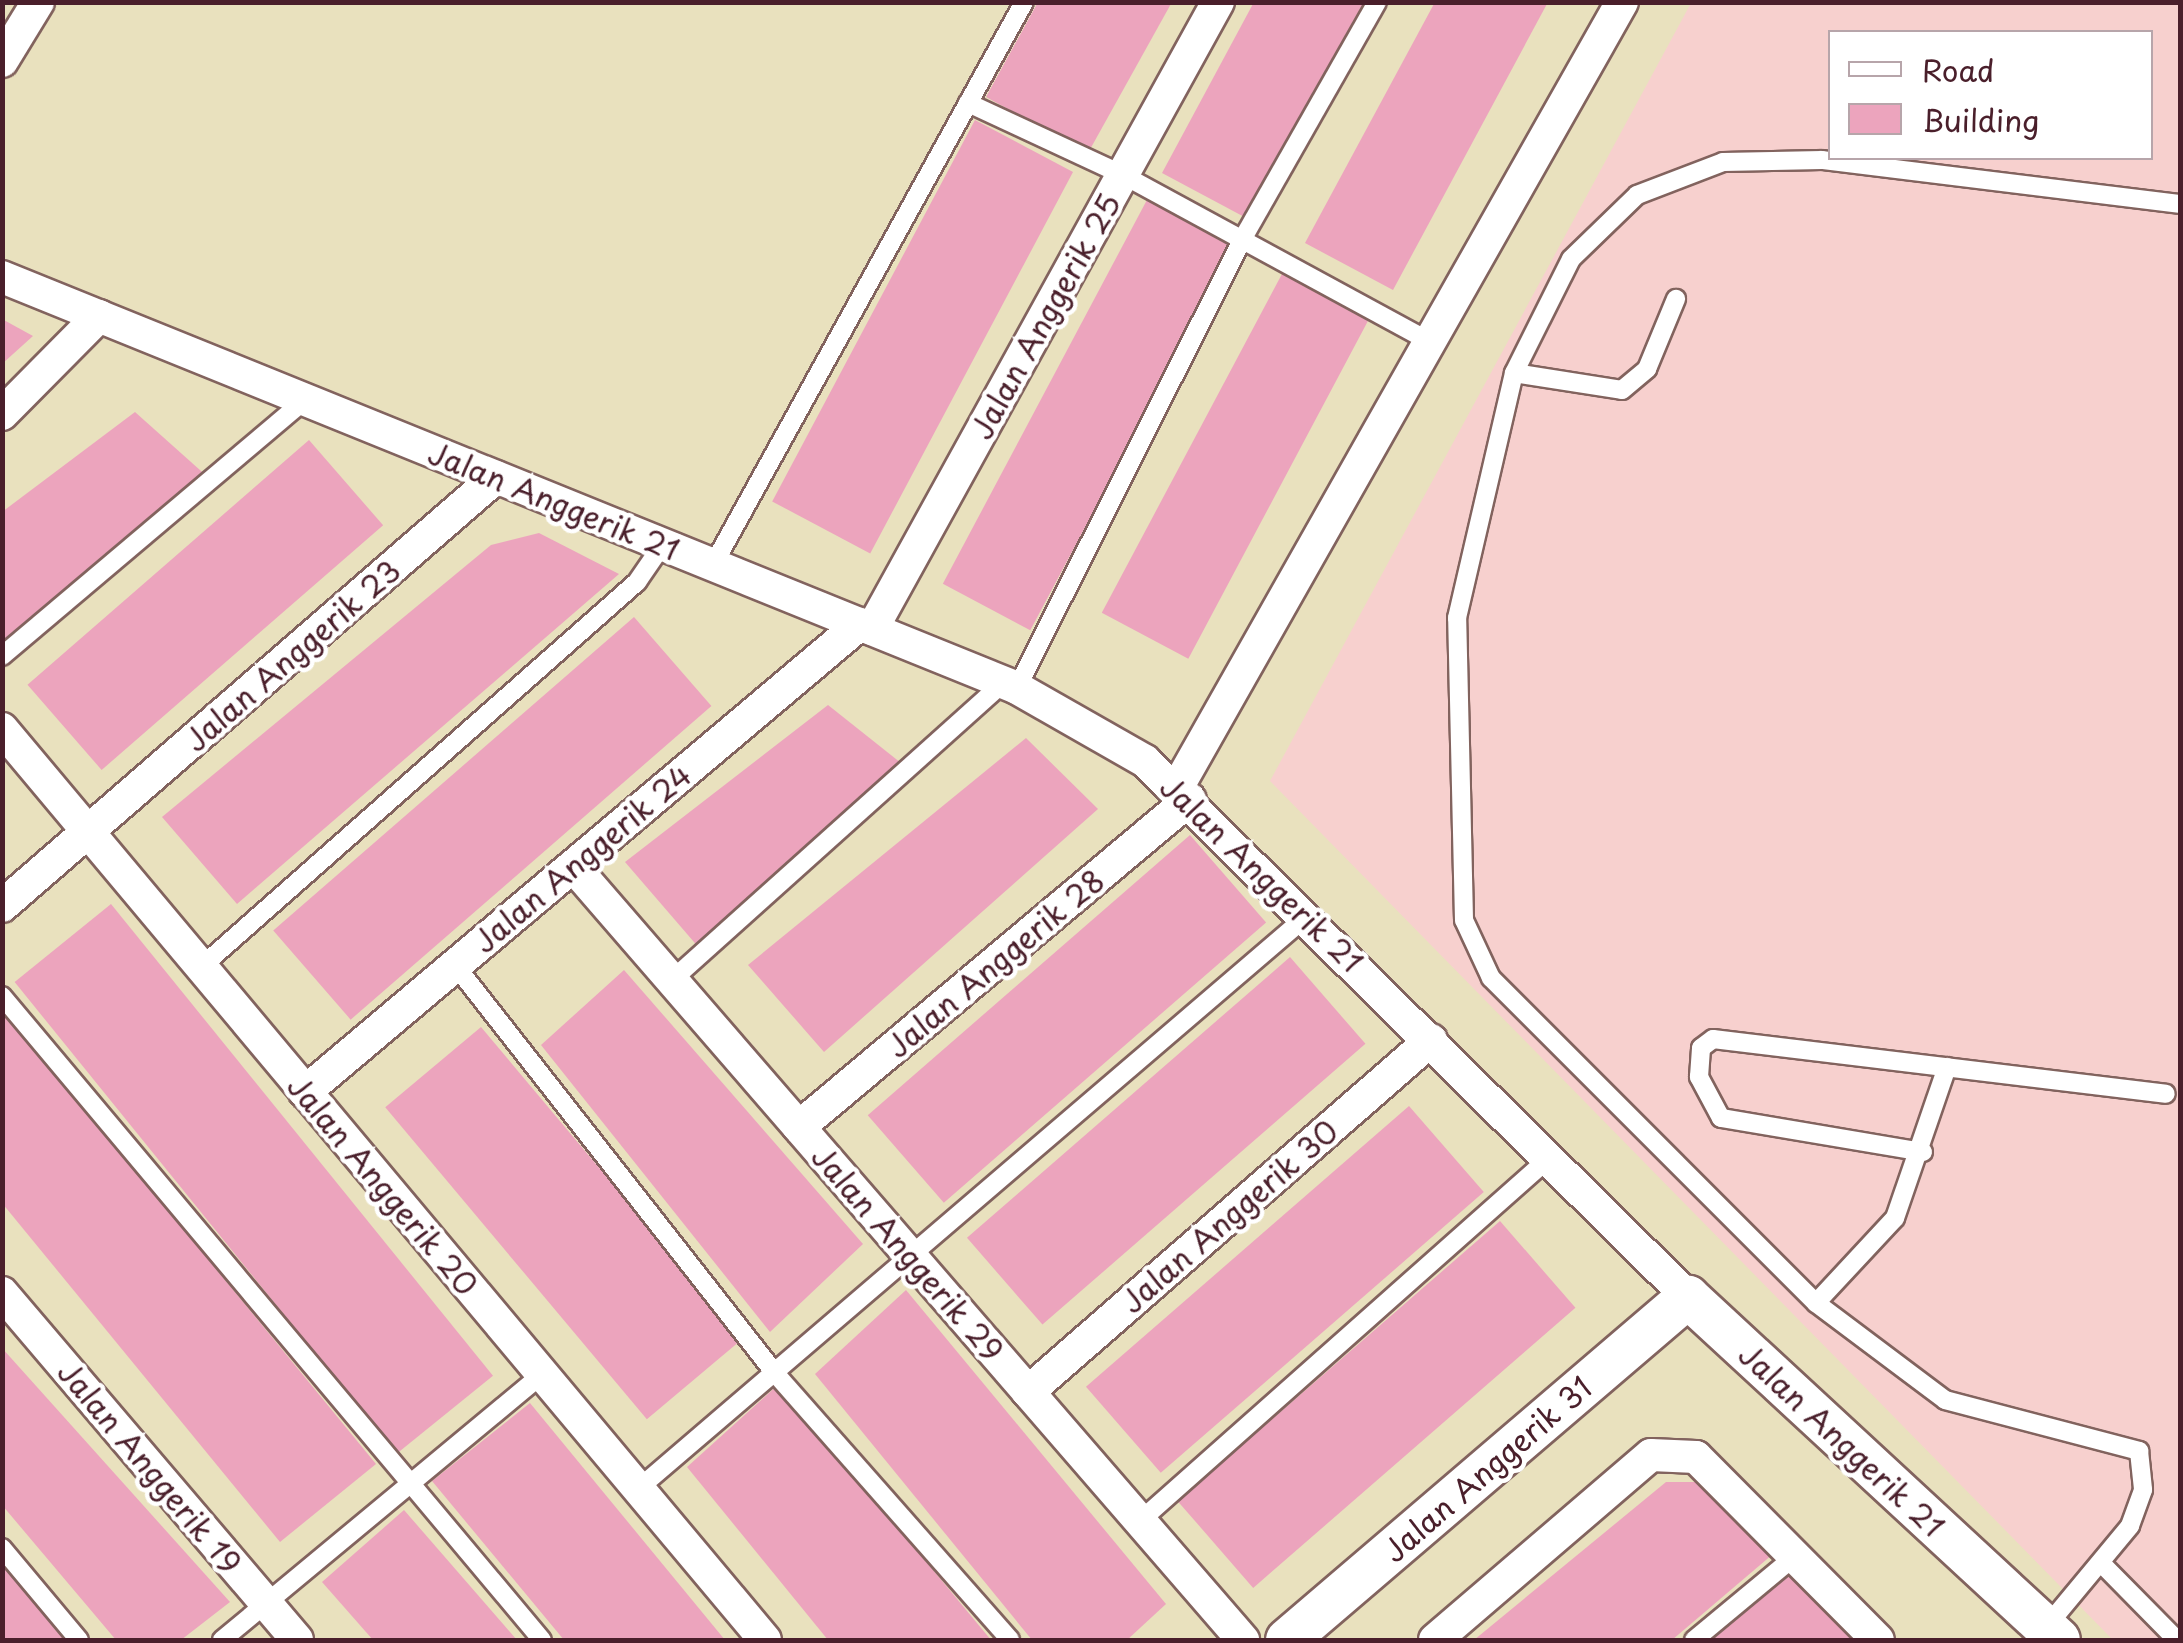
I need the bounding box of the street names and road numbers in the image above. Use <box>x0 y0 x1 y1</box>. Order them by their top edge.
street label: Jalan Anggerik 25 <box>963 188 1127 444</box>
street label: Jalan Anggerik 21 <box>423 434 685 568</box>
street label: Jalan Anggerik 23 <box>177 551 407 759</box>
street label: Jalan Anggerik 24 <box>465 756 699 960</box>
street label: Jalan Anggerik 21 <box>1153 768 1371 980</box>
street label: Jalan Anggerik 28 <box>879 861 1111 1065</box>
street label: Jalan Anggerik 20 <box>280 1067 486 1303</box>
street label: Jalan Anggerik 30 <box>1113 1112 1345 1320</box>
street label: Jalan Anggerik 29 <box>805 1138 1011 1368</box>
street label: Jalan Anggerik 21 <box>1731 1335 1953 1545</box>
street label: Jalan Anggerik 19 <box>51 1354 249 1580</box>
street label: Jalan Anggerik 31 <box>1375 1368 1599 1570</box>

